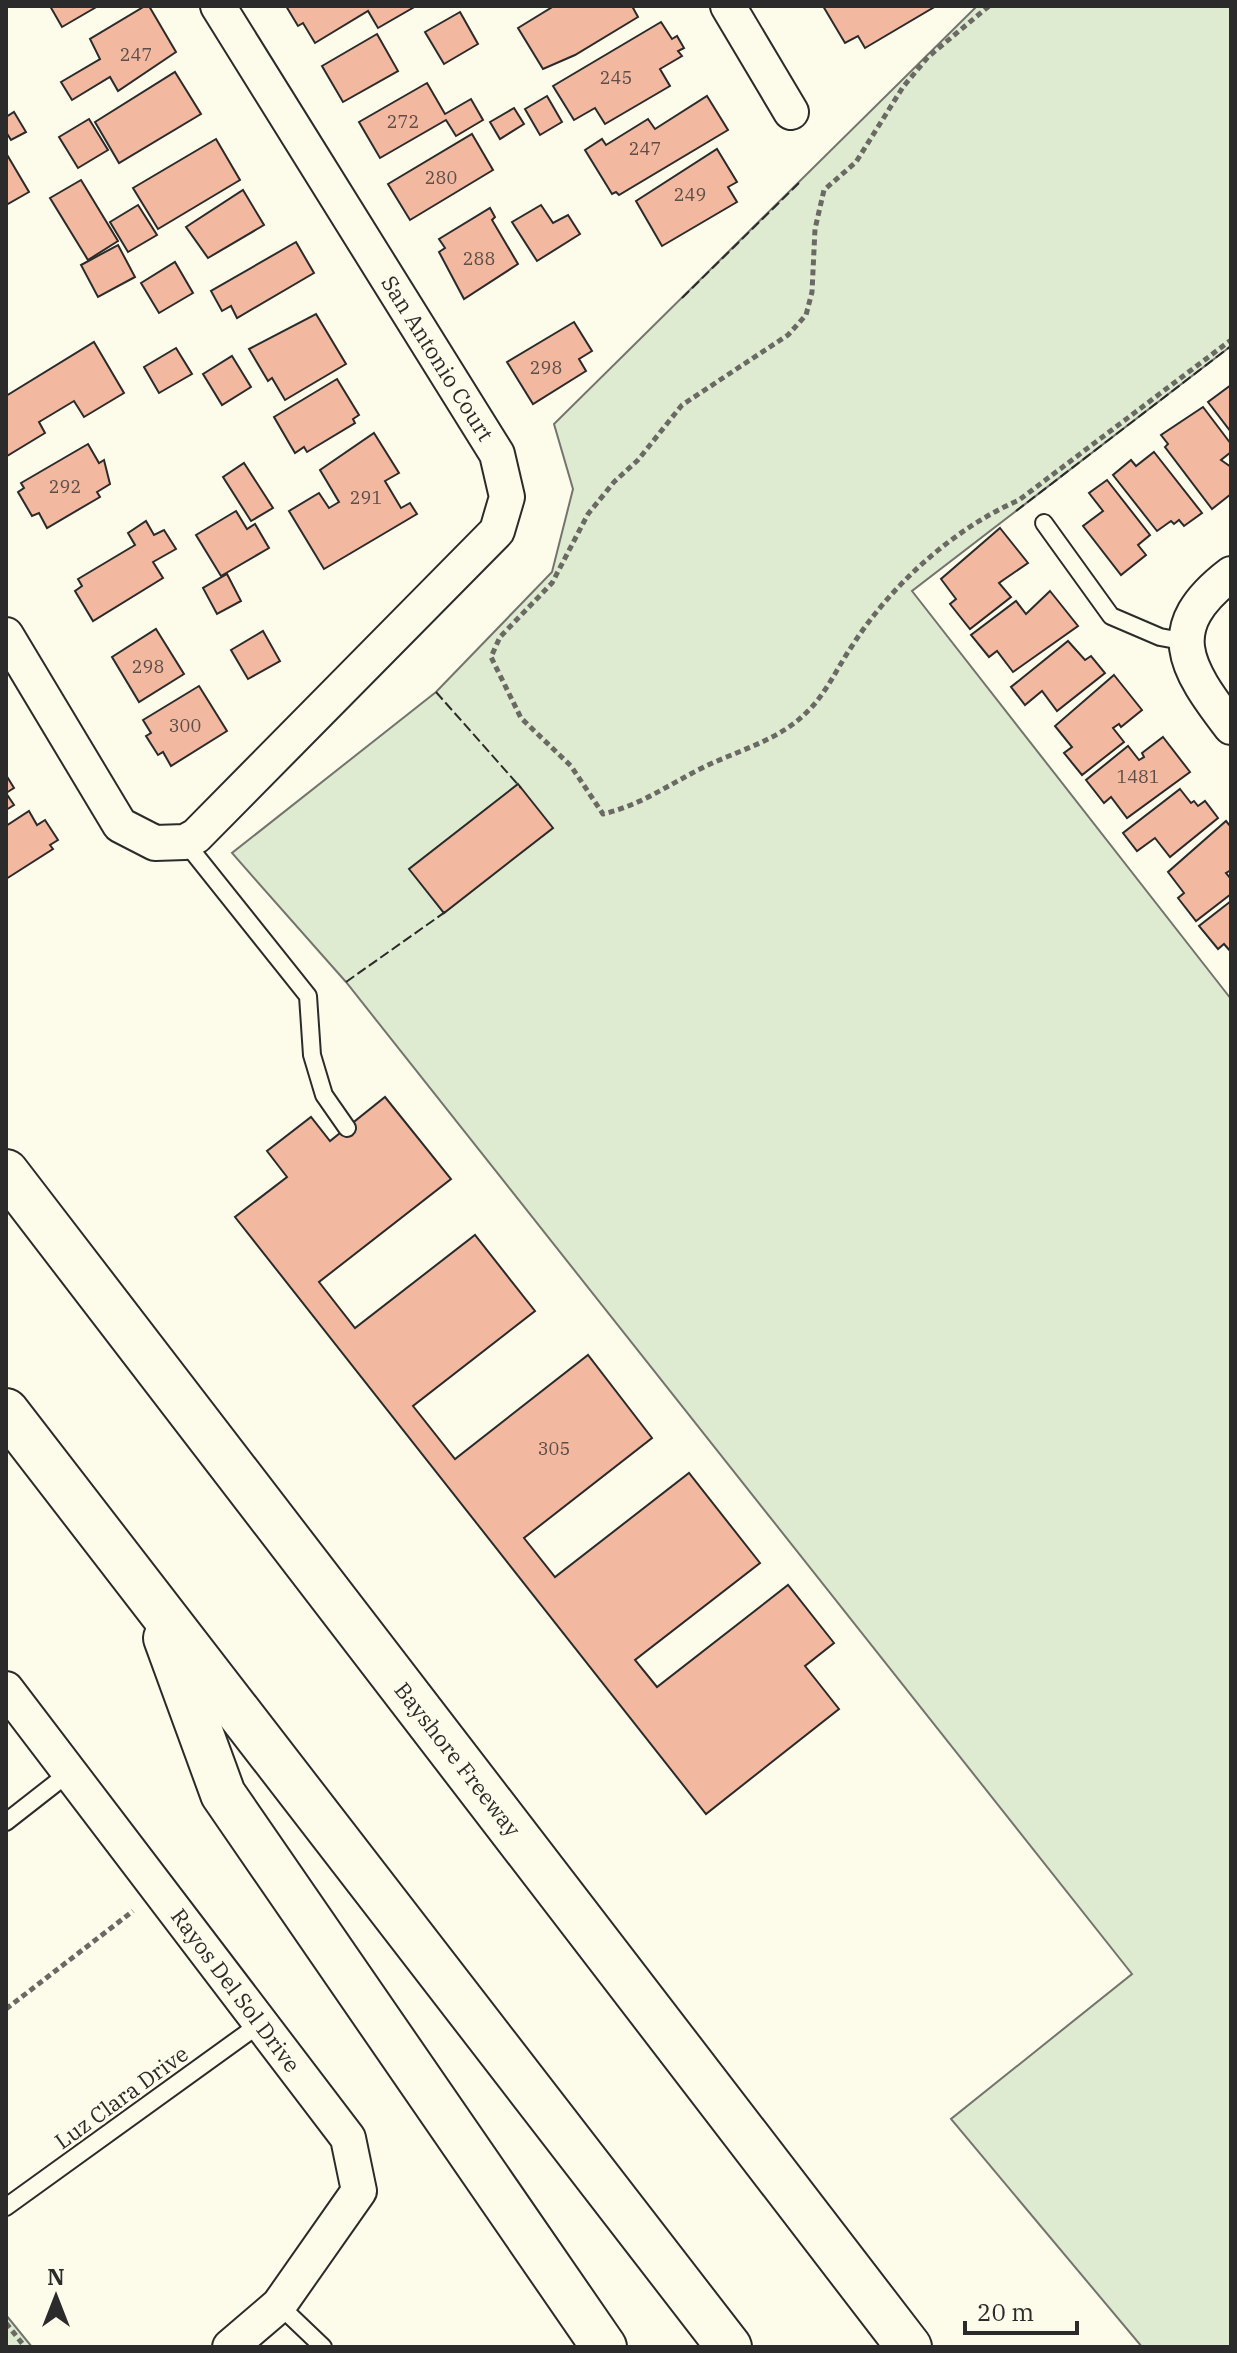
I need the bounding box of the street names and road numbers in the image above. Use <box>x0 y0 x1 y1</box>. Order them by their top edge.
street label: San Antonio Court <box>375 270 501 446</box>
street label: Bayshore Freeway <box>389 1676 528 1842</box>
street label: Rayos Del Sol Drive <box>165 1902 307 2078</box>
street label: Luz Clara Drive <box>49 2039 193 2155</box>

